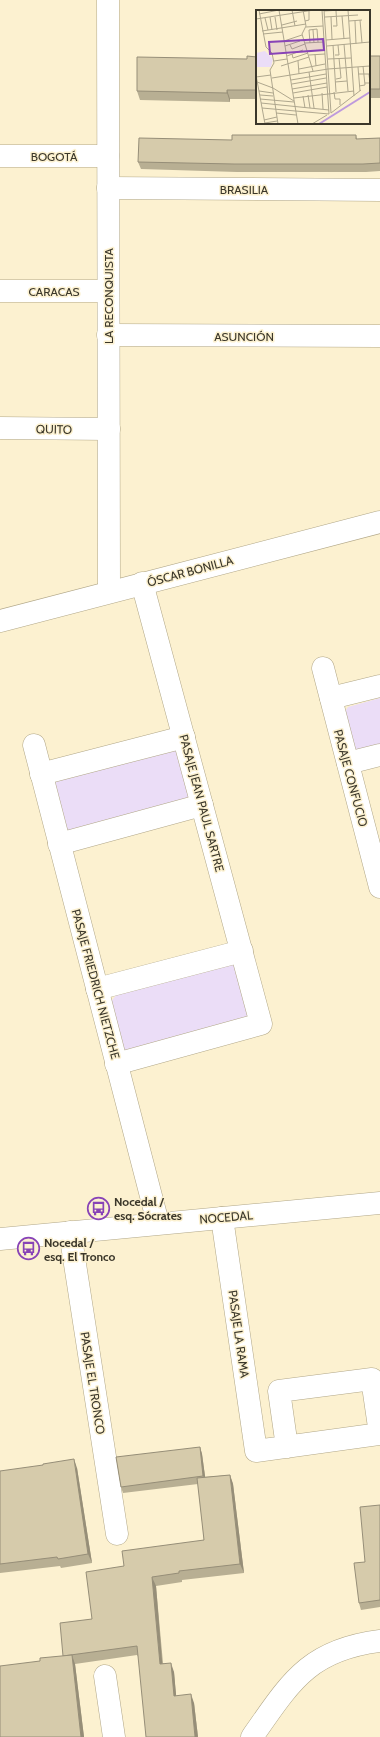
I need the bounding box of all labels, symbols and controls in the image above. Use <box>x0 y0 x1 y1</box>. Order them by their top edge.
inset map <box>256 10 370 124</box>
street label: BOGOTÁ <box>31 149 78 164</box>
street label: BRASILIA <box>220 182 269 197</box>
street label: LA RECONQUISTA <box>101 247 116 344</box>
street label: CARACAS <box>28 284 80 299</box>
street label: ASUNCIÓN <box>214 329 274 344</box>
street label: QUITO <box>36 421 72 437</box>
street label: ÓSCAR BONILLA <box>145 552 235 590</box>
street label: PASAJE CONFUCIO <box>331 728 371 828</box>
street label: PASAJE JEAN PAUL SARTRE <box>176 733 228 874</box>
street label: PASAJE FRIEDRICH NIETZCHE <box>69 907 123 1061</box>
place label: Nocedal / esq. Sócrates <box>114 1194 182 1223</box>
bus stop icon: Nocedal / esq. Sócrates <box>85 1195 111 1221</box>
street label: NOCEDAL <box>199 1207 253 1227</box>
place label: Nocedal / esq. El Tronco <box>44 1235 116 1264</box>
bus stop icon: Nocedal / esq. El Tronco <box>16 1236 42 1262</box>
street label: PASAJE LA RAMA <box>225 1289 253 1379</box>
street label: PASAJE EL TRONCO <box>77 1331 109 1435</box>

